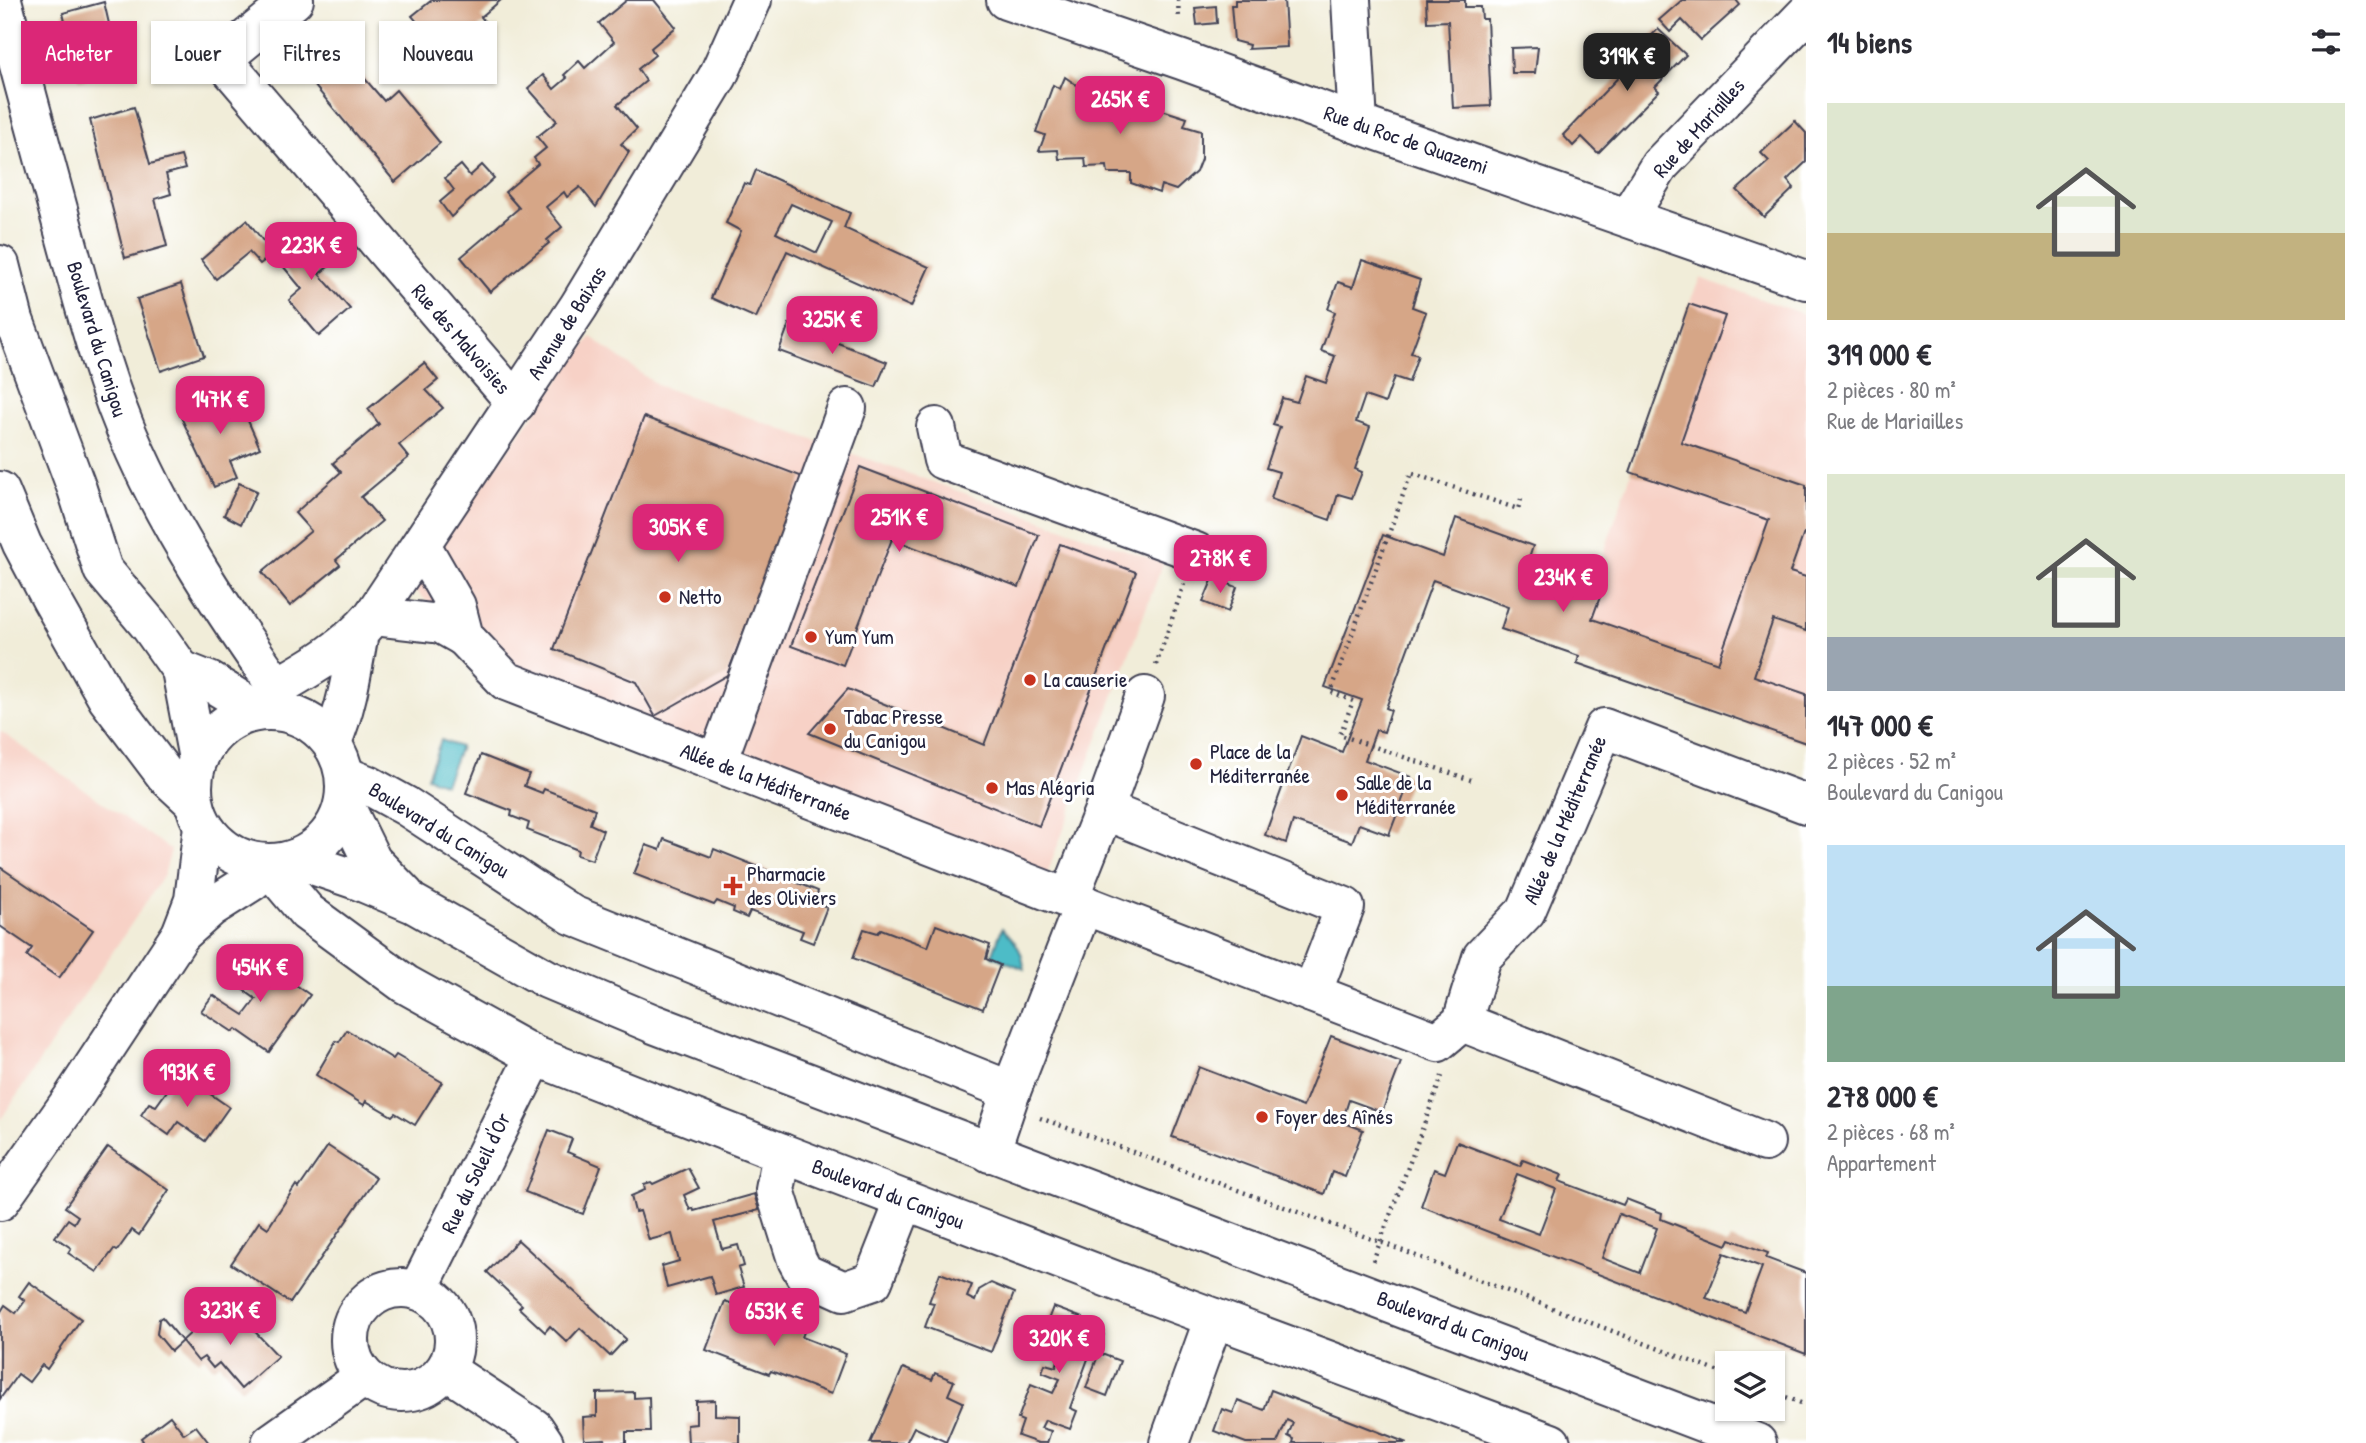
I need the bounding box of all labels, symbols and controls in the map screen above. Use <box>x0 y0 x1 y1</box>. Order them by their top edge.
chip: Acheter <box>21 21 137 84</box>
chip: Louer <box>151 21 246 84</box>
chip: Filtres <box>260 21 365 84</box>
chip: Nouveau <box>379 21 497 84</box>
text: 14 biens <box>1827 22 1912 62</box>
icon: filters <box>2307 23 2345 61</box>
pin: 319K € <box>1570 34 1684 93</box>
text: 319K € <box>1599 40 1655 71</box>
street label: Rue de Mariailles <box>1646 72 1751 184</box>
pin: 265K € <box>1063 76 1177 136</box>
text: 265K € <box>1091 83 1149 114</box>
street label: Rue du Roc de Quazemi <box>1320 98 1492 181</box>
icon: home <box>2023 149 2149 275</box>
pin: 223K € <box>254 222 368 282</box>
text: 223K € <box>281 229 341 260</box>
street label: Boulevard du Canigou <box>60 258 135 421</box>
street label: Avenue de Baixas <box>520 260 613 385</box>
street label: Rue des Malvoisies <box>405 277 517 400</box>
pin: 325K € <box>775 296 889 356</box>
text: 325K € <box>802 303 862 334</box>
text: 319 000 € <box>1827 334 1931 374</box>
text: 2 pièces · 80 m² <box>1827 374 1956 405</box>
pin: 147K € <box>163 376 277 436</box>
text: 147K € <box>192 383 248 414</box>
text: Rue de Mariailles <box>1827 405 1963 436</box>
pin: 251K € <box>842 494 956 554</box>
text: 251K € <box>870 501 928 532</box>
pin: 305K € <box>621 504 735 564</box>
text: 305K € <box>649 511 707 542</box>
icon: home <box>2023 520 2149 646</box>
pin: 278K € <box>1163 536 1277 595</box>
text: 278K € <box>1190 542 1250 573</box>
pin: 234K € <box>1506 554 1620 614</box>
text: 234K € <box>1534 561 1592 592</box>
place label: Netto <box>679 582 721 611</box>
marker: Netto <box>657 589 673 605</box>
place label: Yum Yum <box>825 622 894 651</box>
marker: Yum Yum <box>803 629 819 645</box>
place label: La causerie <box>1044 665 1127 694</box>
marker: La causerie <box>1022 672 1038 688</box>
place label: Tabac Presse du Canigou <box>844 702 943 755</box>
text: 147 000 € <box>1827 705 1933 745</box>
marker: Tabac Presse du Canigou <box>822 721 838 737</box>
street label: Allée de la Méditerranée <box>1516 731 1613 909</box>
street label: Allée de la Méditerranée <box>677 736 856 827</box>
place label: Place de la Méditerranée <box>1210 737 1310 790</box>
text: 2 pièces · 52 m² <box>1827 745 1956 776</box>
marker: Place de la Méditerranée <box>1188 756 1204 772</box>
place label: Salle de la Méditerranée <box>1356 768 1456 821</box>
place label: Mas Alégria <box>1006 773 1094 802</box>
street label: Boulevard du Canigou <box>363 775 516 885</box>
text: Boulevard du Canigou <box>1827 776 2003 807</box>
marker: Mas Alégria <box>984 780 1000 796</box>
marker: Salle de la Méditerranée <box>1334 787 1350 803</box>
place label: Pharmacie des Oliviers <box>747 859 836 912</box>
marker: Pharmacie des Oliviers <box>725 878 741 894</box>
icon: home <box>2023 891 2149 1017</box>
pin: 454K € <box>203 944 317 1004</box>
text: 454K € <box>232 951 288 982</box>
pin: 193K € <box>130 1050 244 1109</box>
text: 193K € <box>159 1056 215 1087</box>
text: 278 000 € <box>1827 1076 1937 1116</box>
place label: Foyer des Aînés <box>1275 1102 1393 1131</box>
street label: Rue du Soleil d'Or <box>434 1108 517 1238</box>
marker: Foyer des Aînés <box>1254 1109 1270 1125</box>
text: 2 pièces · 68 m² <box>1827 1116 1955 1147</box>
text: Appartement <box>1827 1147 1936 1178</box>
street label: Boulevard du Canigou <box>808 1151 969 1236</box>
street label: Boulevard du Canigou <box>1373 1283 1534 1368</box>
pin: 323K € <box>173 1288 287 1347</box>
pin: 653K € <box>717 1288 831 1348</box>
text: 323K € <box>200 1294 260 1325</box>
text: 653K € <box>745 1295 803 1326</box>
pin: 320K € <box>1002 1316 1116 1375</box>
text: 320K € <box>1029 1322 1089 1353</box>
map controls <box>1715 1351 1785 1421</box>
button: layers <box>1715 1351 1785 1421</box>

